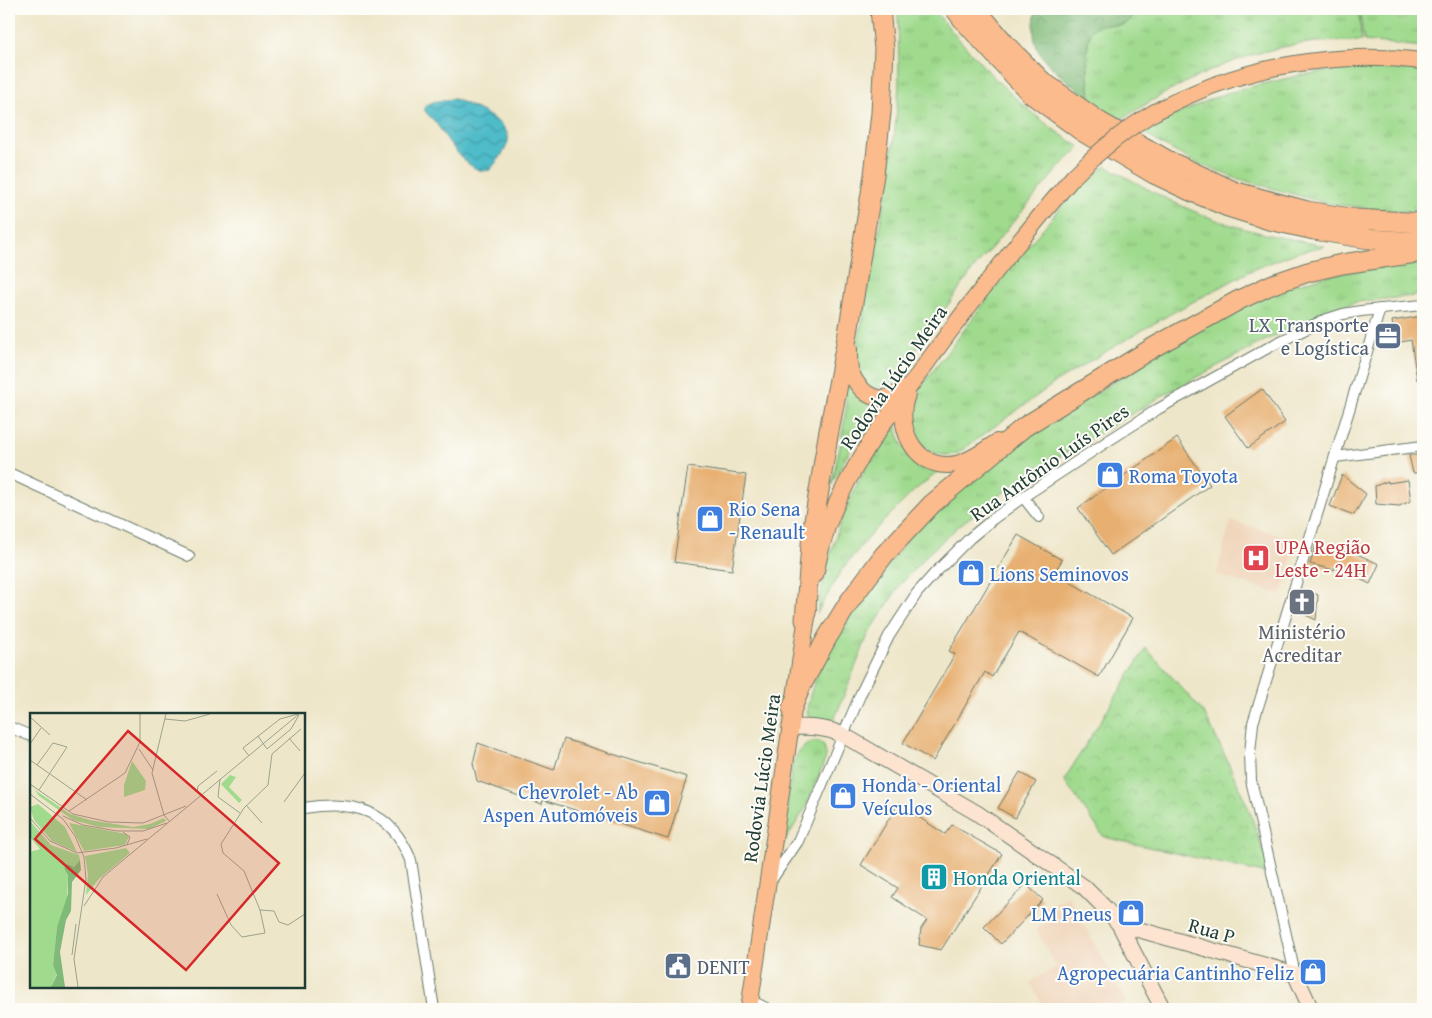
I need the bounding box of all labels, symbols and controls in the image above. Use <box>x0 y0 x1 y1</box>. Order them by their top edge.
street label: Rodovia Lúcio Meira <box>832 299 954 455</box>
place label: LX Transporte e Logística <box>1249 310 1370 362</box>
office icon: LX Transporte e Logística <box>1373 321 1403 351</box>
street label: Rua Antônio Luís Pires <box>964 396 1135 528</box>
shop icon: Roma Toyota <box>1095 460 1125 490</box>
place label: Roma Toyota <box>1129 461 1238 490</box>
place label: Rio Sena - Renault <box>729 494 805 546</box>
shop icon: Rio Sena - Renault <box>695 504 725 534</box>
place label: UPA Região Leste - 24H <box>1275 532 1370 584</box>
hospital icon: UPA Região Leste - 24H <box>1241 543 1271 573</box>
shop icon: Lions Seminovos <box>956 558 986 588</box>
place label: Lions Seminovos <box>990 559 1129 588</box>
church icon: Ministério Acreditar <box>1287 587 1317 617</box>
place label: Ministério Acreditar <box>1258 617 1346 669</box>
street label: Rodovia Lúcio Meira <box>735 691 787 864</box>
inset map <box>30 713 305 988</box>
place label: Honda - Oriental Veículos <box>862 770 1002 822</box>
place label: Chevrolet - Ab Aspen Automóveis <box>483 777 638 829</box>
shop icon: Honda - Oriental Veículos <box>828 781 858 811</box>
shop icon: Chevrolet - Ab Aspen Automóveis <box>642 788 672 818</box>
building icon: Honda Oriental <box>919 862 949 892</box>
place label: Honda Oriental <box>953 863 1081 892</box>
shop icon: LM Pneus <box>1116 898 1146 928</box>
place label: LM Pneus <box>1031 899 1112 928</box>
street label: Rua P <box>1185 910 1239 950</box>
public building icon: DENIT <box>663 951 693 981</box>
place label: DENIT <box>697 952 750 981</box>
shop icon: Agropecuária Cantinho Feliz <box>1298 957 1328 987</box>
place label: Agropecuária Cantinho Feliz <box>1057 958 1294 987</box>

